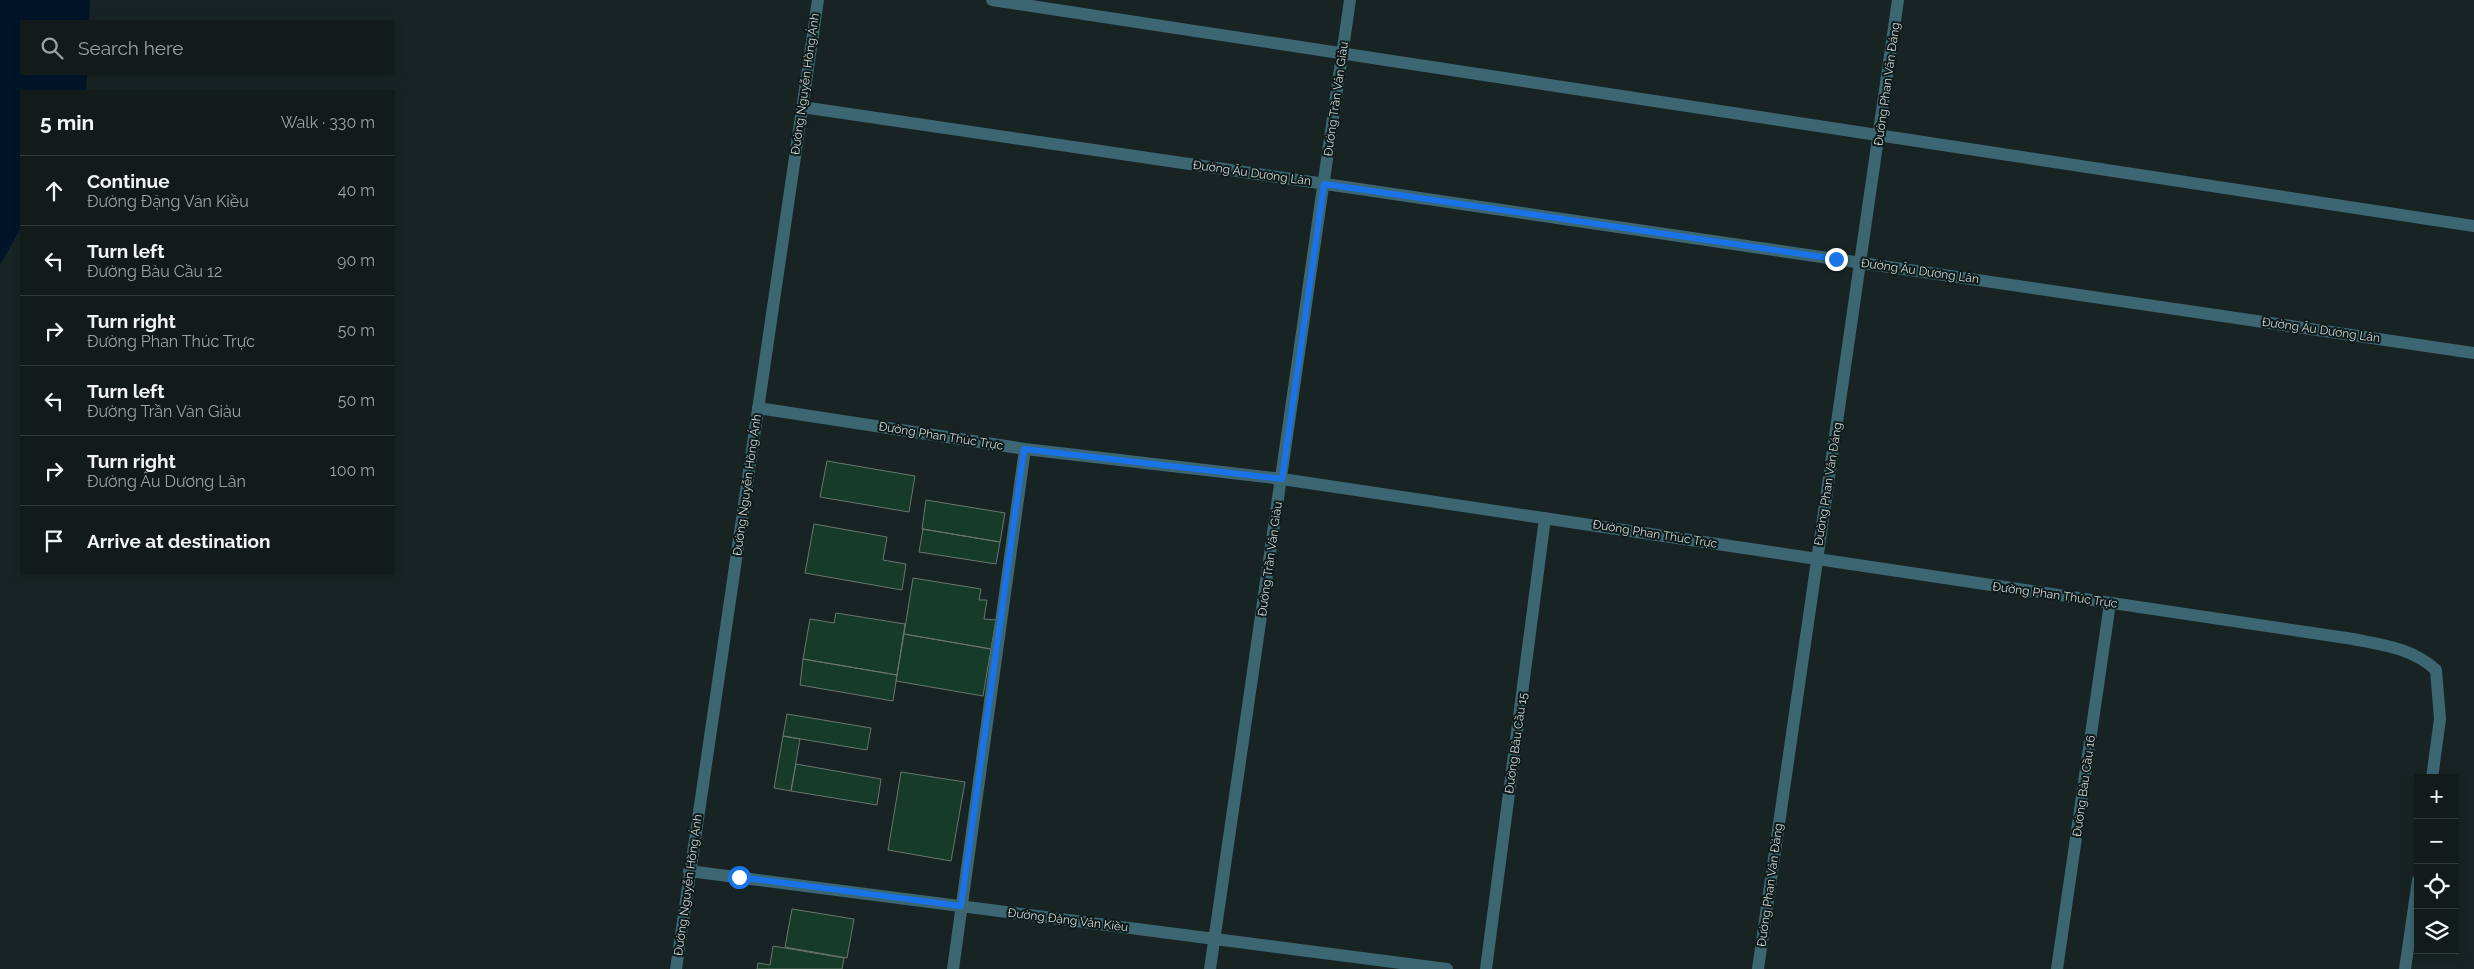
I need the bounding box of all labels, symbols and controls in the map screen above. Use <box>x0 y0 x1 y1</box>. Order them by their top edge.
street label: Đường Nguyễn Hồng Ánh <box>788 12 822 156</box>
search box <box>20 20 395 75</box>
street label: Đường Phan Văn Đáng <box>1871 21 1903 147</box>
icon: search <box>38 34 66 62</box>
text: Search here <box>78 37 184 59</box>
street label: Đường Trần Văn Giàu <box>1321 41 1351 157</box>
text: 5 min <box>40 110 94 135</box>
text: Walk · 330 m <box>281 113 375 132</box>
street label: Đường Âu Dương Lân <box>1192 158 1312 188</box>
text: Continue <box>87 170 170 192</box>
icon: ahead <box>40 177 68 205</box>
text: 40 m <box>338 181 375 200</box>
text: Đường Đặng Văn Kiều <box>87 192 249 211</box>
text: Turn left <box>87 240 164 262</box>
icon: left <box>40 247 68 275</box>
route end <box>1825 248 1848 271</box>
text: 90 m <box>337 251 375 270</box>
street label: Đường Âu Dương Lân <box>1860 256 1980 286</box>
text: Đường Bàu Cầu 12 <box>87 262 222 281</box>
text: Turn right <box>87 310 176 332</box>
street label: Đường Âu Dương Lân <box>2261 315 2381 345</box>
icon: right <box>40 317 68 345</box>
text: 50 m <box>338 321 375 340</box>
text: Đường Phan Thúc Trực <box>87 332 255 351</box>
text: Turn left <box>87 380 164 402</box>
icon: left <box>40 387 68 415</box>
text: 50 m <box>338 391 375 410</box>
text: Đường Trần Văn Giàu <box>87 402 241 421</box>
street label: Đường Nguyễn Hồng Ánh <box>730 413 764 557</box>
street label: Đường Phan Thúc Trực <box>878 419 1005 453</box>
street label: Đường Phan Văn Đáng <box>1811 421 1845 547</box>
text: Turn right <box>87 450 176 472</box>
icon: right <box>40 457 68 485</box>
text: 100 m <box>330 461 375 480</box>
text: Đường Âu Dương Lân <box>87 472 246 491</box>
street label: Đường Trần Văn Giàu <box>1255 501 1285 617</box>
street label: Đường Phan Thúc Trực <box>1592 517 1719 551</box>
icon: arrive <box>40 527 68 555</box>
text: Arrive at destination <box>87 530 271 552</box>
street label: Đường Phan Thúc Trực <box>1992 579 2119 611</box>
street label: Đường Bàu Cầu 15 <box>1502 691 1530 794</box>
street label: Đường Bàu Cầu 16 <box>2070 734 2098 838</box>
map controls <box>2414 774 2459 954</box>
button: + <box>2414 774 2459 819</box>
street label: Đường Nguyễn Hồng Ánh <box>671 813 705 957</box>
button: − <box>2414 819 2459 864</box>
street label: Đường Phan Văn Đáng <box>1754 822 1786 948</box>
button: locate <box>2414 864 2459 909</box>
route start <box>728 866 751 889</box>
street label: Đường Đặng Văn Kiều <box>1007 906 1129 934</box>
button: layers <box>2414 909 2459 954</box>

